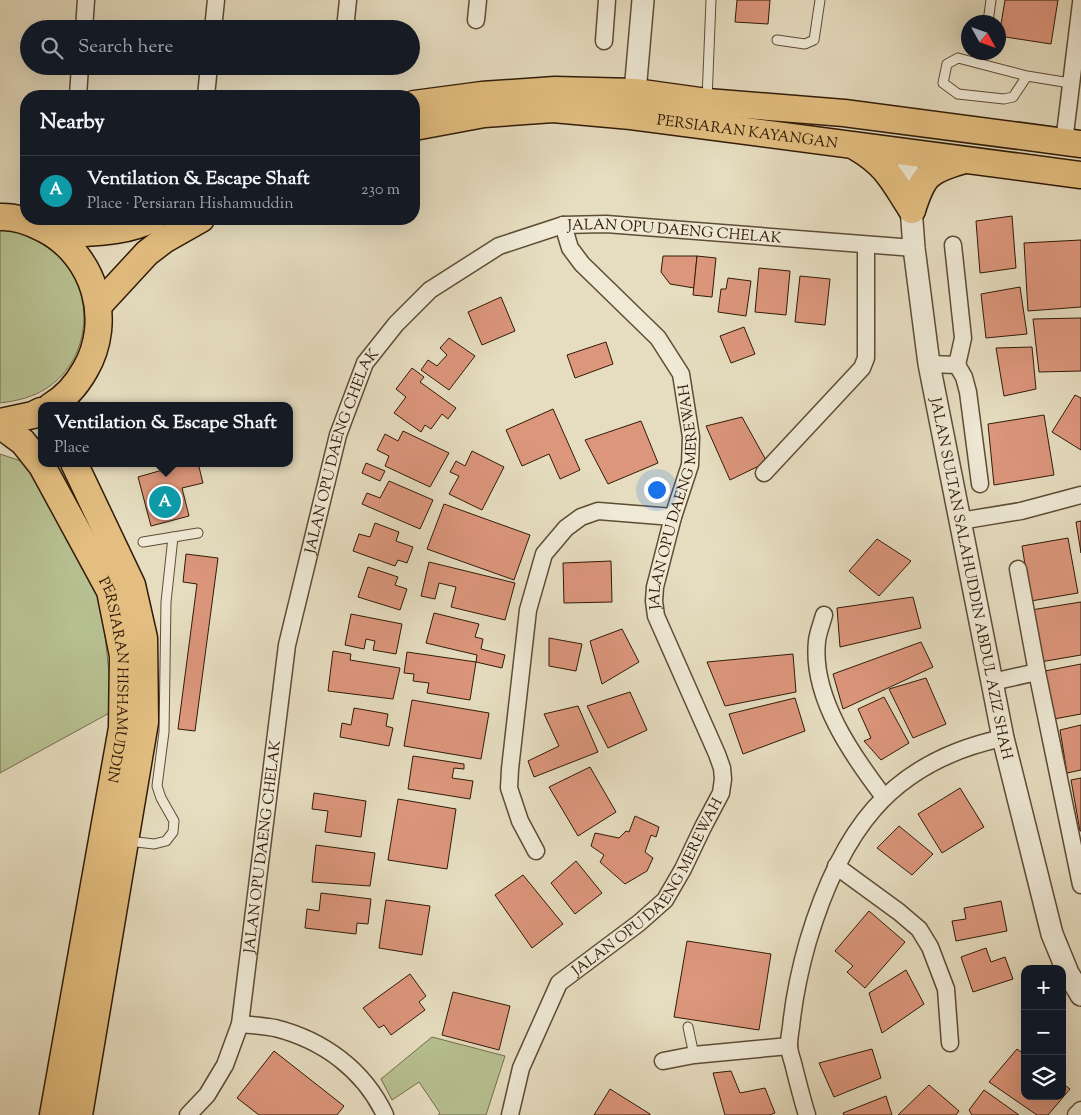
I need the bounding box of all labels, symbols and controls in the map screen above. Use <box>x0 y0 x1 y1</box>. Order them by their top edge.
north arrow <box>961 15 1006 60</box>
search box <box>20 20 420 75</box>
icon: search <box>38 34 66 62</box>
text: Search here <box>78 34 173 61</box>
text: Nearby <box>40 108 105 138</box>
street label: PERSIARAN KAYANGAN <box>655 110 839 155</box>
text: Ventilation & Escape Shaft <box>87 166 309 193</box>
text: A <box>50 179 63 202</box>
text: 230 m <box>361 179 400 202</box>
text: Place · Persiaran Hishamuddin <box>87 193 294 216</box>
street label: JALAN OPU DAENG CHELAK <box>566 215 782 250</box>
street label: JALAN OPU DAENG CHELAK <box>300 345 385 557</box>
street label: JALAN OPU DAENG MEREWAH <box>645 382 704 612</box>
street label: JALAN SULTAN SALAHUDDIN ABDUL AZIZ SHAH <box>924 395 1017 762</box>
popup <box>38 402 293 467</box>
text: Ventilation & Escape Shaft <box>54 410 277 437</box>
text: Place <box>54 437 90 460</box>
your location <box>644 477 670 503</box>
pin: A <box>149 483 181 521</box>
street label: PERSIARAN HISHAMUDDIN <box>92 574 132 784</box>
street label: JALAN OPU DAENG CHELAK <box>240 739 287 956</box>
street label: JALAN OPU DAENG MEREWAH <box>567 794 729 982</box>
map controls <box>1021 965 1066 1100</box>
button: + <box>1021 965 1066 1010</box>
button: − <box>1021 1010 1066 1055</box>
button: layers <box>1021 1055 1066 1100</box>

